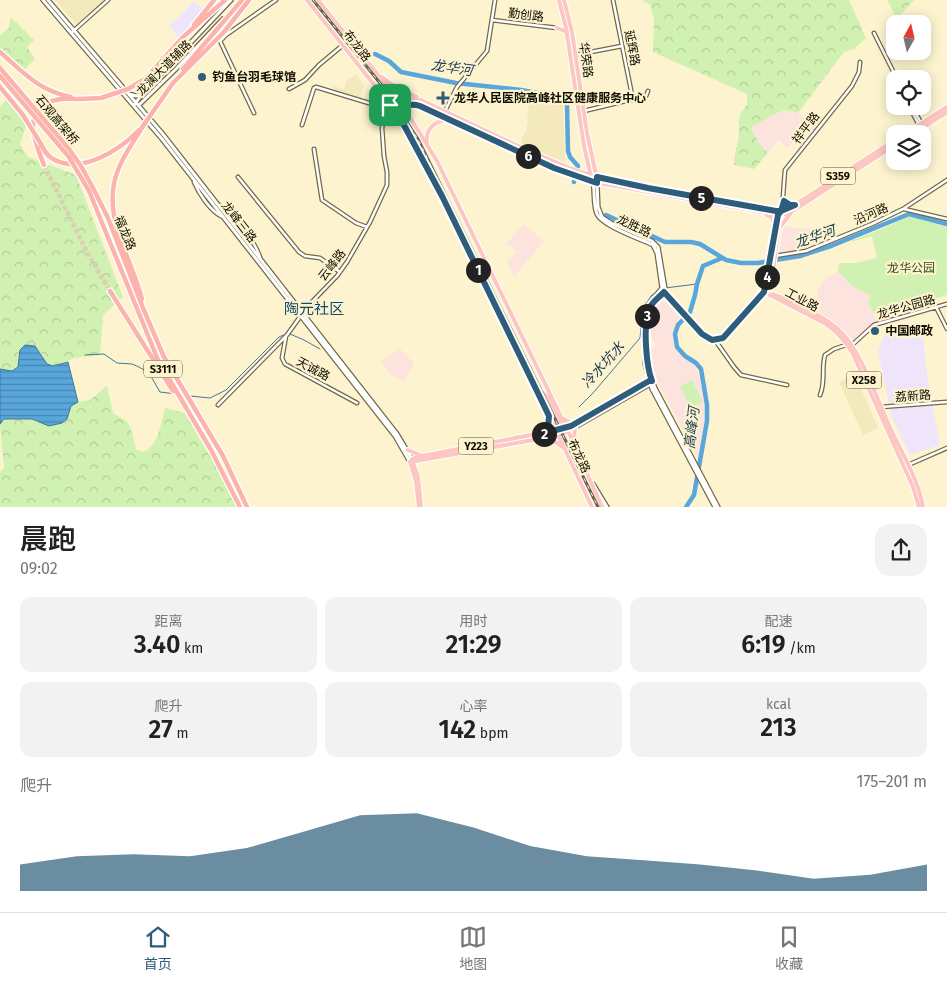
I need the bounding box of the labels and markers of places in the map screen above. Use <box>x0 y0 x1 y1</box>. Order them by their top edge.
place label: 钓鱼台羽毛球馆 <box>212 70 296 84</box>
marker: 钓鱼台羽毛球馆 <box>196 71 208 83</box>
pin <box>369 84 411 126</box>
marker: 龙华人民医院高峰社区健康服务中心 <box>436 91 450 105</box>
place label: 龙华人民医院高峰社区健康服务中心 <box>454 91 646 105</box>
pin: 6 <box>516 144 540 168</box>
pin: 5 <box>688 186 714 210</box>
pin: 1 <box>466 258 490 282</box>
pin: 4 <box>754 264 780 290</box>
pin: 3 <box>634 304 660 328</box>
place label: 中国邮政 <box>885 324 933 338</box>
marker: 中国邮政 <box>869 325 881 337</box>
pin: 2 <box>532 422 556 446</box>

